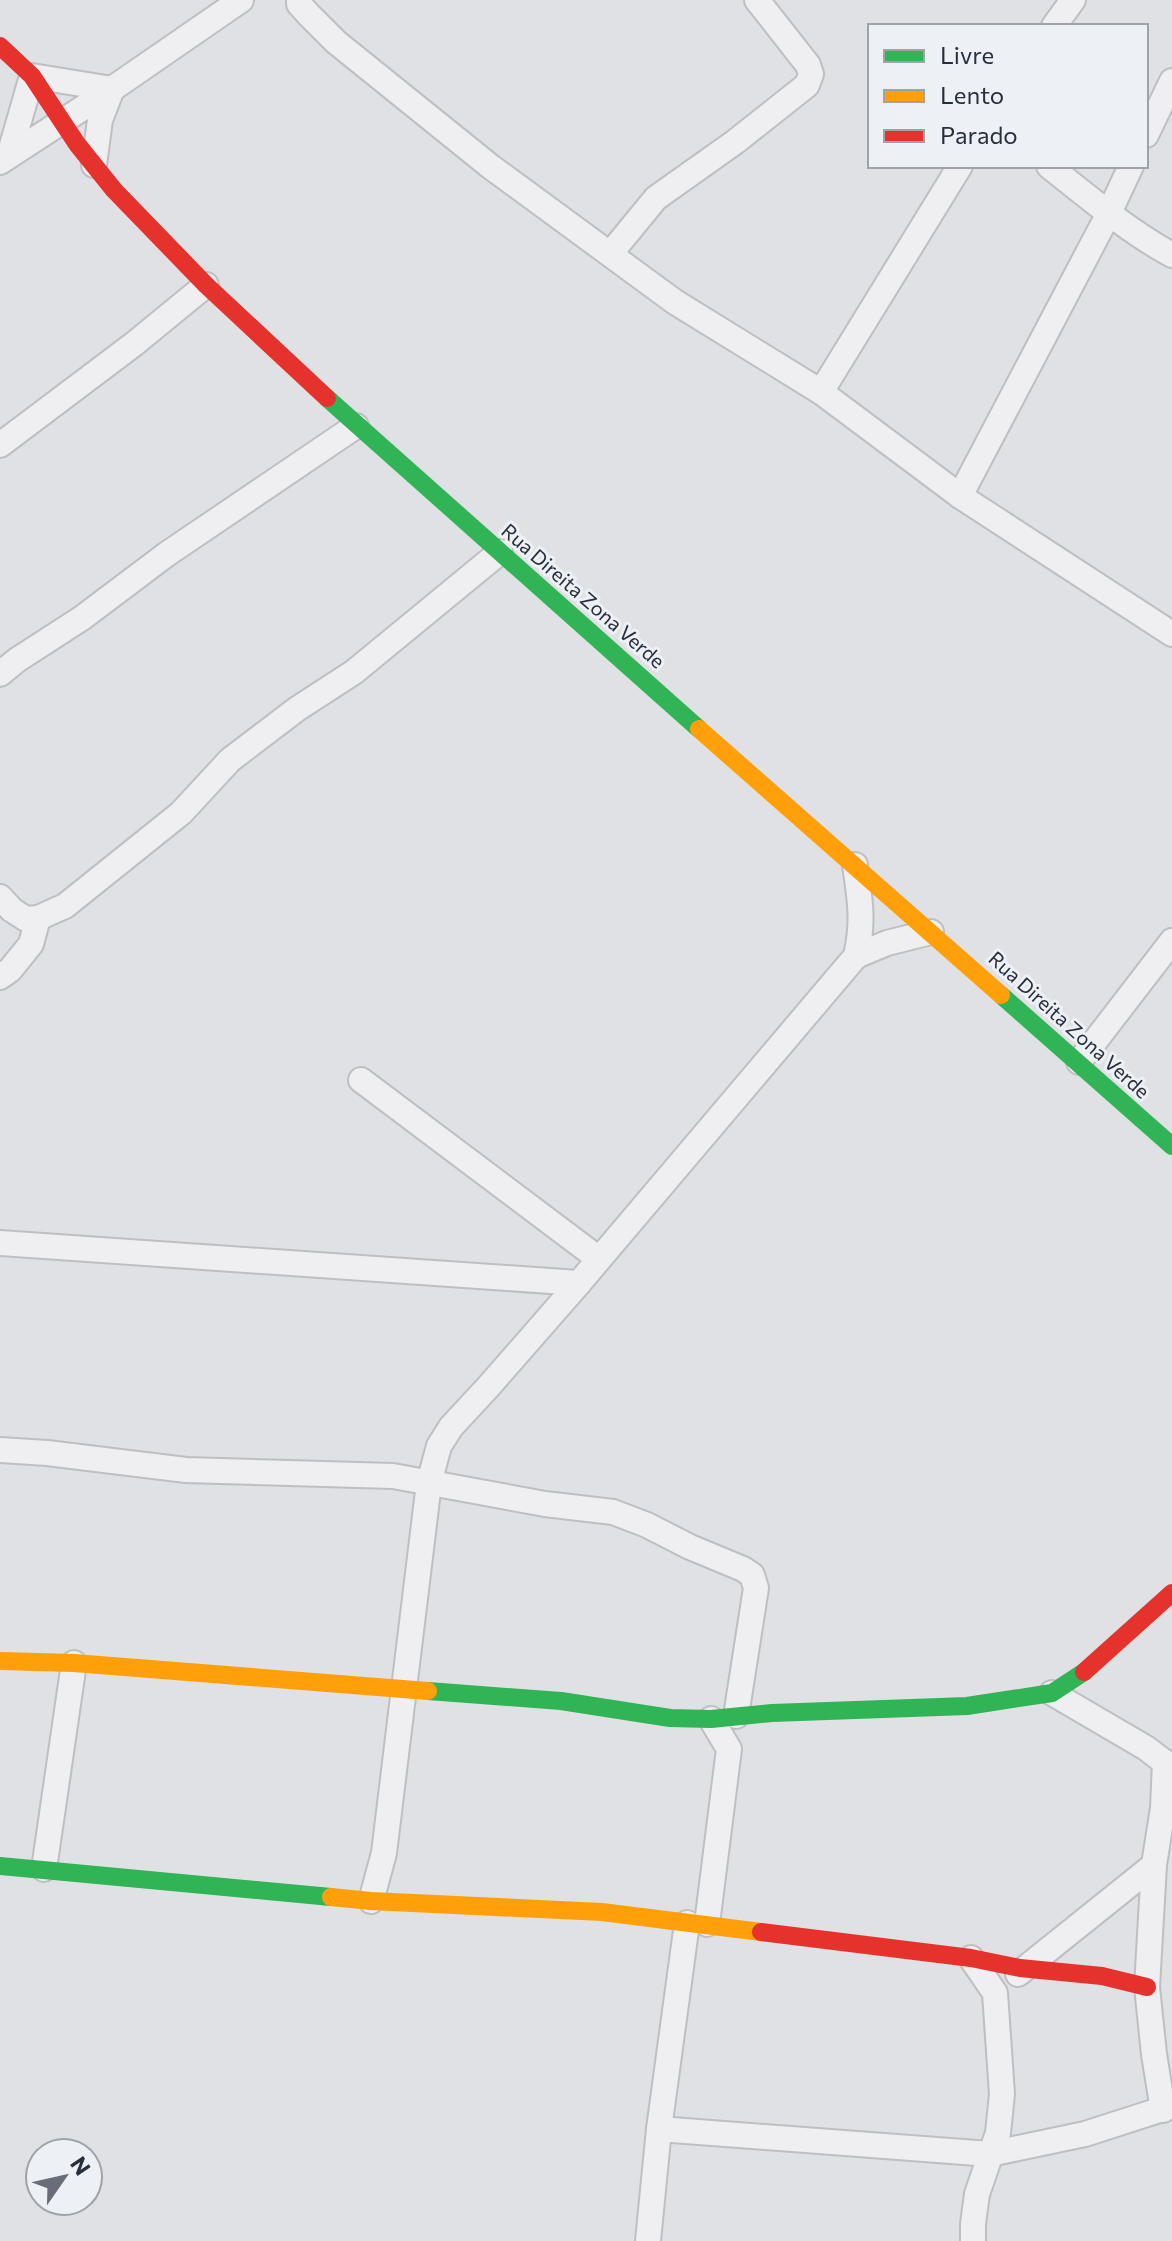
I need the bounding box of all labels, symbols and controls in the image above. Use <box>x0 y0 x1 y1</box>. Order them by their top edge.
legend <box>868 24 1148 168</box>
text: Livre <box>940 40 994 69</box>
text: Lento <box>940 80 1004 109</box>
text: Parado <box>940 120 1018 149</box>
street label: Rua Direita Zona Verde <box>497 518 670 673</box>
street label: Rua Direita Zona Verde <box>984 946 1155 1103</box>
north arrow <box>24 2137 104 2217</box>
text: N <box>65 2151 97 2180</box>

